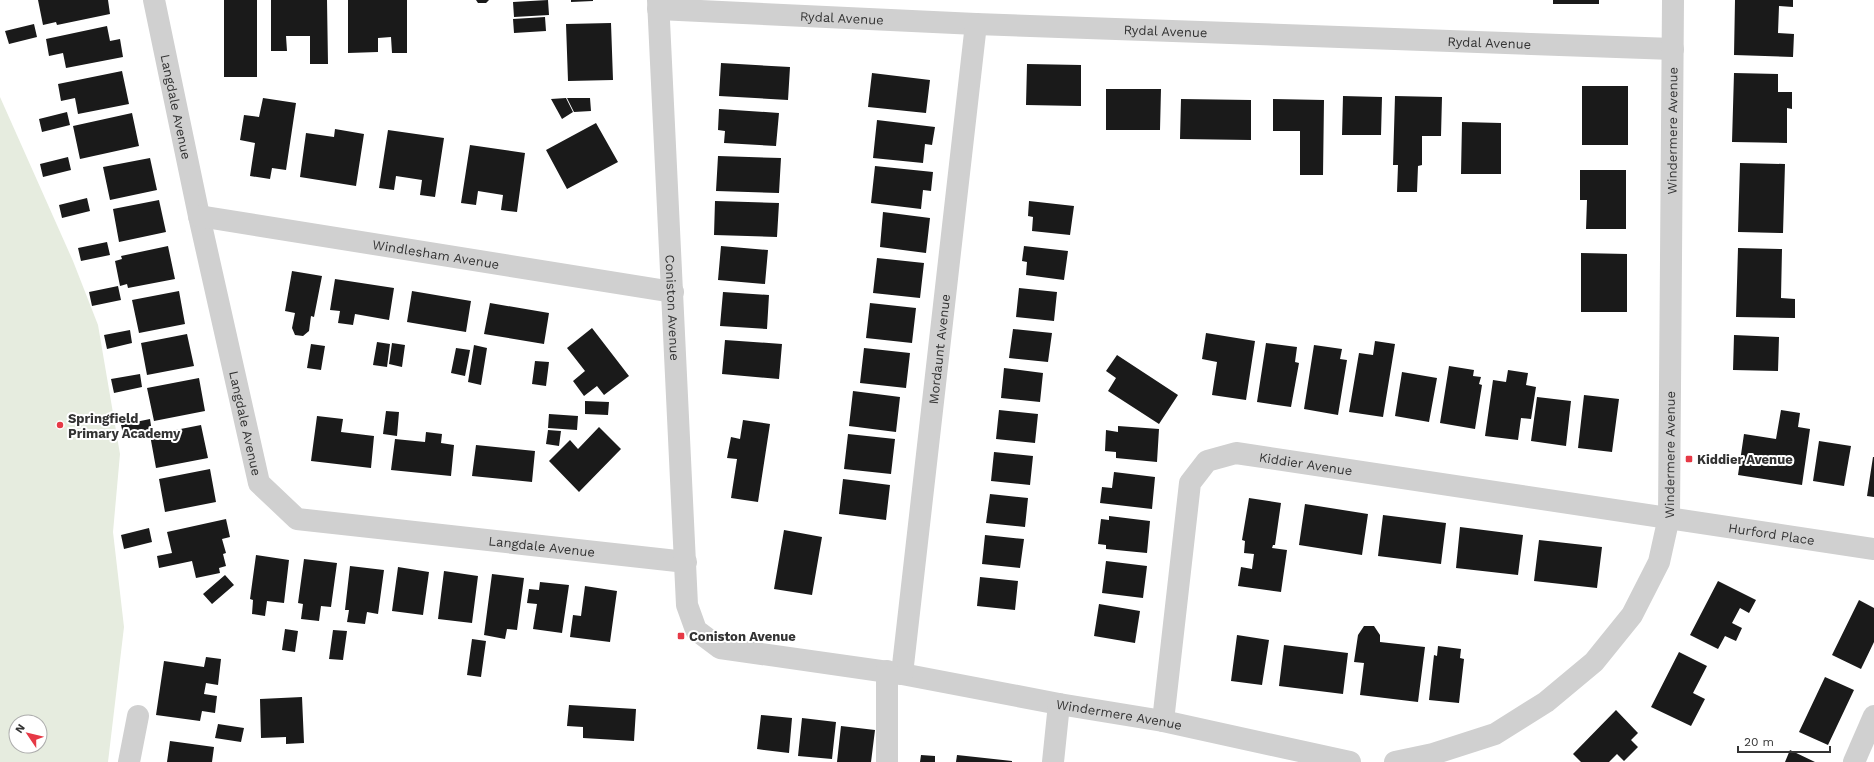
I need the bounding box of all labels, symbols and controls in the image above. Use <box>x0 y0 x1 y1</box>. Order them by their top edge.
street label: Rydal Avenue <box>800 8 884 27</box>
street label: Rydal Avenue <box>1123 22 1208 40</box>
street label: Rydal Avenue <box>1447 33 1532 51</box>
street label: Langdale Avenue <box>158 53 194 161</box>
street label: Windermere Avenue <box>1664 67 1680 195</box>
street label: Windlesham Avenue <box>371 236 501 272</box>
street label: Coniston Avenue <box>663 254 683 361</box>
street label: Mordaunt Avenue <box>925 293 953 405</box>
street label: Langdale Avenue <box>227 369 265 477</box>
street label: Windermere Avenue <box>1661 391 1677 519</box>
place label: Springfield Primary Academy <box>68 411 181 441</box>
marker: Springfield Primary Academy <box>55 420 65 430</box>
street label: Kiddier Avenue <box>1258 449 1354 478</box>
place label: Kiddier Avenue <box>1697 452 1793 467</box>
marker: Kiddier Avenue <box>1684 454 1694 464</box>
street label: Hurford Place <box>1727 520 1816 547</box>
street label: Langdale Avenue <box>488 533 596 559</box>
place label: Coniston Avenue <box>689 629 796 644</box>
marker: Coniston Avenue <box>676 631 686 641</box>
street label: Windermere Avenue <box>1055 696 1184 732</box>
north arrow <box>8 714 48 754</box>
text: N <box>13 721 28 736</box>
scale bar <box>1738 728 1830 754</box>
text: 20 m <box>1744 735 1774 749</box>

